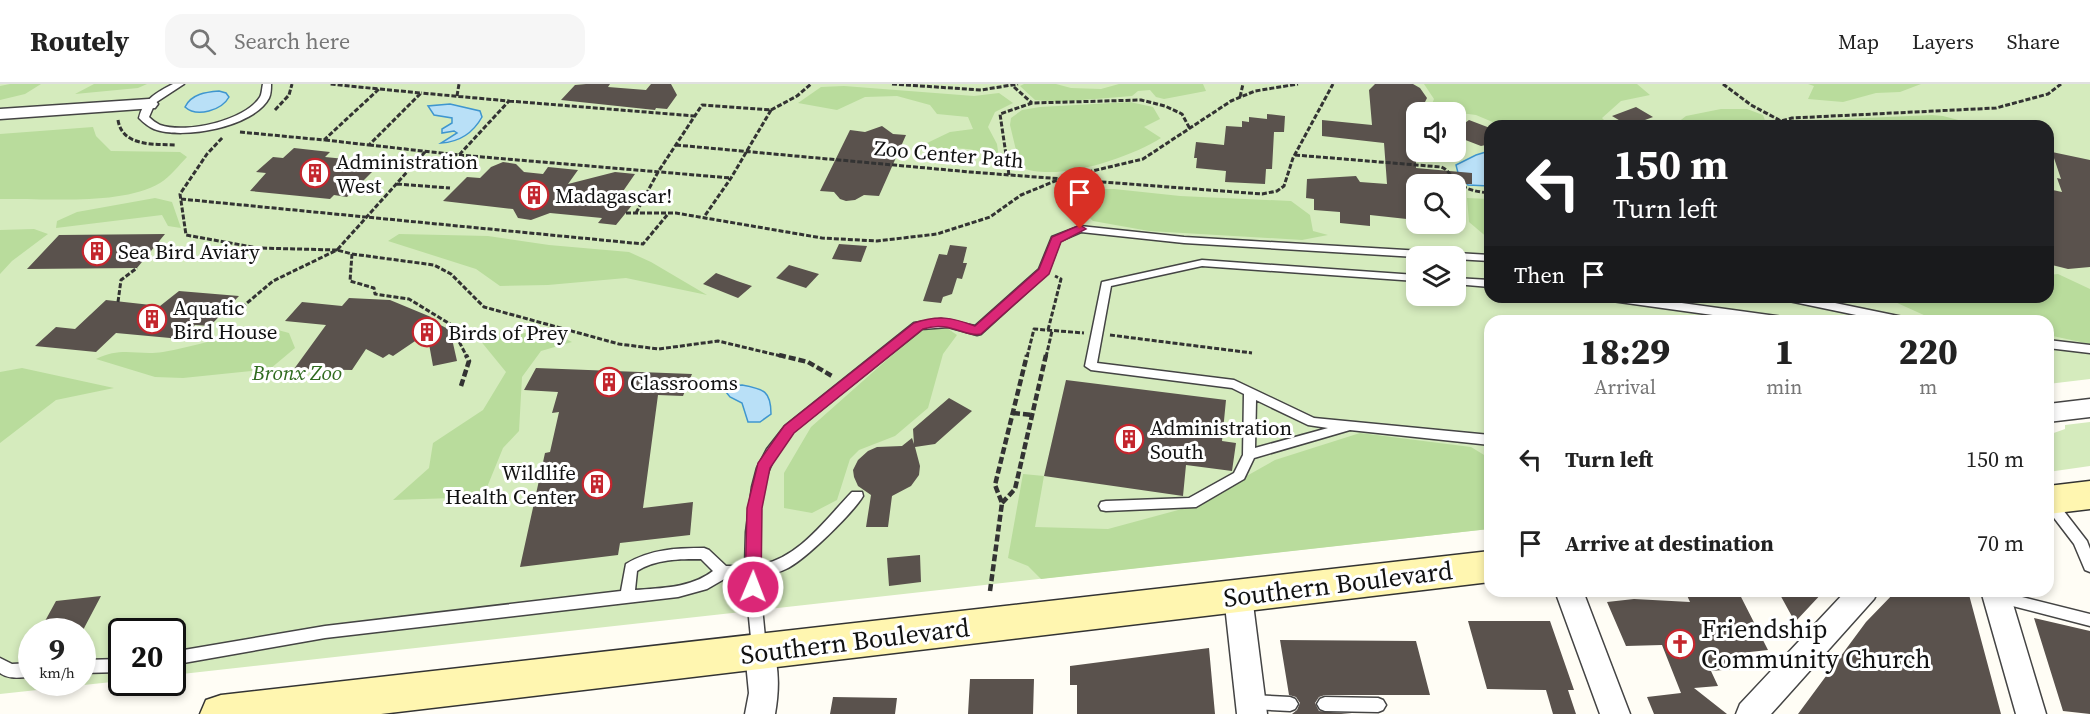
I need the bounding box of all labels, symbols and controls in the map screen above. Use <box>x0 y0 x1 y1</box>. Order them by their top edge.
search box <box>165 14 585 68</box>
text: Routely <box>30 22 129 60</box>
icon: search <box>186 25 219 58</box>
text: Search here <box>234 26 350 56</box>
text: Map <box>1838 27 1879 56</box>
text: Layers <box>1912 27 1974 56</box>
text: Share <box>2007 27 2060 56</box>
map controls <box>1406 102 1466 306</box>
button: sound <box>1406 102 1466 162</box>
street label: Zoo Center Path <box>873 133 1025 175</box>
text: 150 m <box>1613 135 1728 193</box>
icon: left <box>1514 144 1592 222</box>
place label: Administration West <box>336 147 478 200</box>
building icon: Administration West <box>299 157 331 189</box>
pin <box>1054 167 1105 229</box>
button: search <box>1406 174 1466 234</box>
icon: arrive <box>1063 176 1096 209</box>
building icon: Madagascar! <box>518 179 550 211</box>
place label: Madagascar! <box>555 181 672 210</box>
text: Turn left <box>1613 190 1717 227</box>
building icon: Sea Bird Aviary <box>81 235 113 267</box>
place label: Sea Bird Aviary <box>118 237 260 266</box>
button: layers <box>1406 246 1466 306</box>
icon: arrive <box>1577 258 1610 291</box>
text: Then <box>1514 260 1565 290</box>
place label: Aquatic Bird House <box>173 293 277 346</box>
building icon: Aquatic Bird House <box>136 303 168 335</box>
building icon: Birds of Prey <box>411 316 443 348</box>
place label: Birds of Prey <box>448 318 568 347</box>
text: 18:29 <box>1580 327 1670 376</box>
text: 1 <box>1774 327 1794 376</box>
text: 220 <box>1898 327 1958 376</box>
park label: Bronx Zoo <box>251 358 342 387</box>
building icon: Classrooms <box>593 366 625 398</box>
place label: Classrooms <box>630 368 738 397</box>
text: Arrival <box>1594 373 1656 401</box>
text: min <box>1766 373 1802 401</box>
text: m <box>1919 373 1937 401</box>
place label: Administration South <box>1150 413 1292 466</box>
building icon: Administration South <box>1113 423 1145 455</box>
icon: left <box>1514 443 1547 476</box>
text: Turn left <box>1565 444 1653 474</box>
text: 150 m <box>1966 444 2024 474</box>
place label: Wildlife Health Center <box>445 458 576 511</box>
building icon: Wildlife Health Center <box>581 468 613 500</box>
icon: arrive <box>1514 527 1547 560</box>
text: Arrive at destination <box>1565 528 1774 558</box>
text: 70 m <box>1977 528 2024 558</box>
street label: Southern Boulevard <box>1222 552 1455 616</box>
position arrow <box>721 555 785 619</box>
street label: Southern Boulevard <box>739 609 972 673</box>
place label: Friendship Community Church <box>1701 611 1931 677</box>
speed limit sign: 20 <box>108 618 186 696</box>
church icon: Friendship Community Church <box>1664 628 1696 660</box>
text: 9 <box>49 629 65 670</box>
text: km/h <box>39 662 75 683</box>

